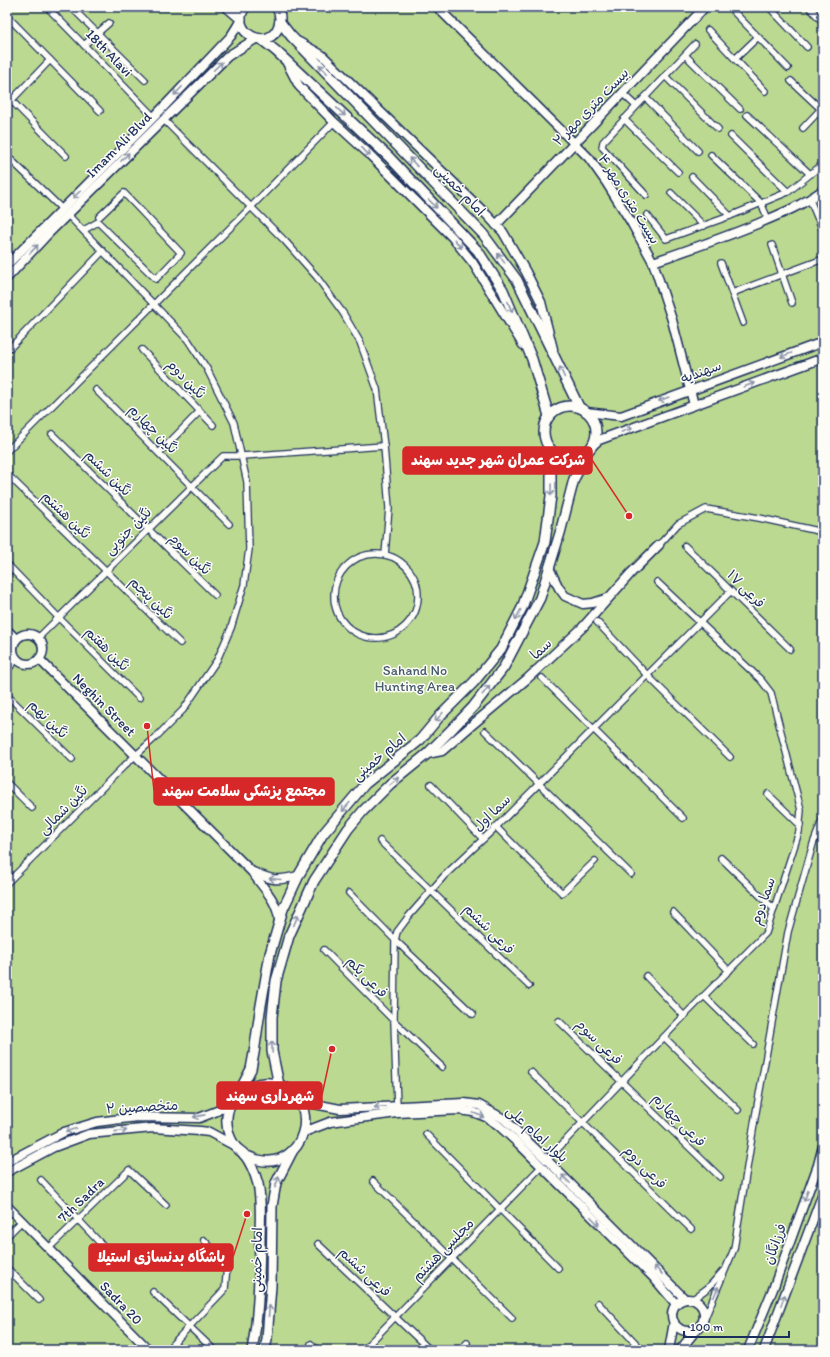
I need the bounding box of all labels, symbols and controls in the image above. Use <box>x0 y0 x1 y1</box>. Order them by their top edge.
street label: 18th Alavi <box>82 26 136 80</box>
one-way arrow <box>213 61 223 71</box>
one-way arrow <box>318 64 328 74</box>
street label: بیست متری مهر ۲ <box>549 64 633 150</box>
one-way arrow <box>173 86 183 96</box>
one-way arrow <box>336 107 346 116</box>
street label: Imam Ali Blvd <box>83 109 155 181</box>
one-way arrow <box>361 147 371 157</box>
street label: بیست متری مهر ۴ <box>594 151 664 247</box>
one-way arrow <box>120 152 130 162</box>
one-way arrow <box>408 157 418 167</box>
street label: امام خمینی <box>430 161 489 221</box>
one-way arrow <box>72 189 82 199</box>
one-way arrow <box>429 199 438 209</box>
one-way arrow <box>453 239 462 249</box>
one-way arrow <box>29 244 39 254</box>
one-way arrow <box>497 252 505 263</box>
one-way arrow <box>507 301 515 313</box>
one-way arrow <box>780 352 793 359</box>
street label: نگین دوم <box>162 356 209 404</box>
street label: سهندیه <box>678 357 724 387</box>
one-way arrow <box>558 366 565 378</box>
one-way arrow <box>743 381 756 388</box>
one-way arrow <box>659 396 671 404</box>
street label: نگین چهارم <box>123 401 181 459</box>
one-way arrow <box>621 425 633 433</box>
street label: نگین ششم <box>80 446 135 501</box>
callout: شرکت عمران شهر جدید سهند <box>403 447 592 474</box>
text: شرکت عمران شهر جدید سهند <box>411 451 585 469</box>
one-way arrow <box>547 483 555 496</box>
street label: نگین هشتم <box>37 488 94 544</box>
street label: نگین جنوبی <box>101 504 156 559</box>
street label: نگین سوم <box>163 529 215 581</box>
street label: فرعی ۱۷ <box>723 566 769 612</box>
street label: نگین پنجم <box>124 573 176 624</box>
one-way arrow <box>514 609 522 621</box>
street label: نگین هفتم <box>80 623 133 676</box>
street label: سما <box>527 635 555 663</box>
park label: Sahand No Hunting Area <box>375 662 456 695</box>
street label: Neghin Street <box>69 670 139 740</box>
one-way arrow <box>482 684 491 695</box>
street label: نگین نهم <box>23 696 71 743</box>
one-way arrow <box>435 712 444 722</box>
street label: امام خمینی <box>349 730 411 786</box>
one-way arrow <box>389 776 399 785</box>
callout: مجتمع پزشکی سلامت سهند <box>154 778 334 805</box>
street label: نگین شمالی <box>35 782 91 838</box>
text: مجتمع پزشکی سلامت سهند <box>162 782 326 802</box>
street label: سما اول <box>470 791 514 835</box>
one-way arrow <box>342 801 351 812</box>
one-way arrow <box>269 875 282 882</box>
street label: سما دوم <box>747 875 781 928</box>
street label: فرعی ششم <box>459 900 518 959</box>
one-way arrow <box>293 915 301 927</box>
street label: فرعی یکم <box>341 953 391 1003</box>
street label: فرعی سوم <box>570 1016 626 1071</box>
one-way arrow <box>269 1040 276 1053</box>
callout: شهرداری سهند <box>217 1082 322 1109</box>
text: شهرداری سهند <box>226 1087 314 1105</box>
street label: فرعی چهارم <box>647 1090 709 1152</box>
street label: متخصصین ۲ <box>105 1097 179 1117</box>
street label: بلوار امام علی <box>501 1102 571 1168</box>
one-way arrow <box>374 1104 387 1111</box>
one-way arrow <box>473 1111 485 1119</box>
one-way arrow <box>193 1113 206 1121</box>
one-way arrow <box>64 1127 77 1134</box>
one-way arrow <box>114 1127 127 1134</box>
street label: فرعی دوم <box>618 1142 670 1194</box>
street label: 7th Sadra <box>54 1174 108 1226</box>
one-way arrow <box>561 1174 571 1183</box>
one-way arrow <box>273 1177 281 1189</box>
one-way arrow <box>802 1190 810 1202</box>
street label: مجلسی هشتم <box>409 1215 479 1287</box>
one-way arrow <box>590 1216 600 1226</box>
street label: فرزانگان <box>760 1221 790 1267</box>
street label: امام خمینی <box>248 1227 268 1293</box>
callout: باشگاه بدنسازی استیلا <box>89 1244 233 1271</box>
street label: فرعی ششم <box>334 1244 395 1302</box>
text: باشگاه بدنسازی استیلا <box>97 1247 225 1266</box>
one-way arrow <box>653 1265 663 1275</box>
street label: Sadra 20 <box>96 1278 146 1328</box>
one-way arrow <box>712 1287 720 1299</box>
one-way arrow <box>779 1295 787 1307</box>
one-way arrow <box>266 1305 273 1318</box>
scale bar <box>684 1313 789 1339</box>
text: 100 m <box>690 1320 723 1334</box>

